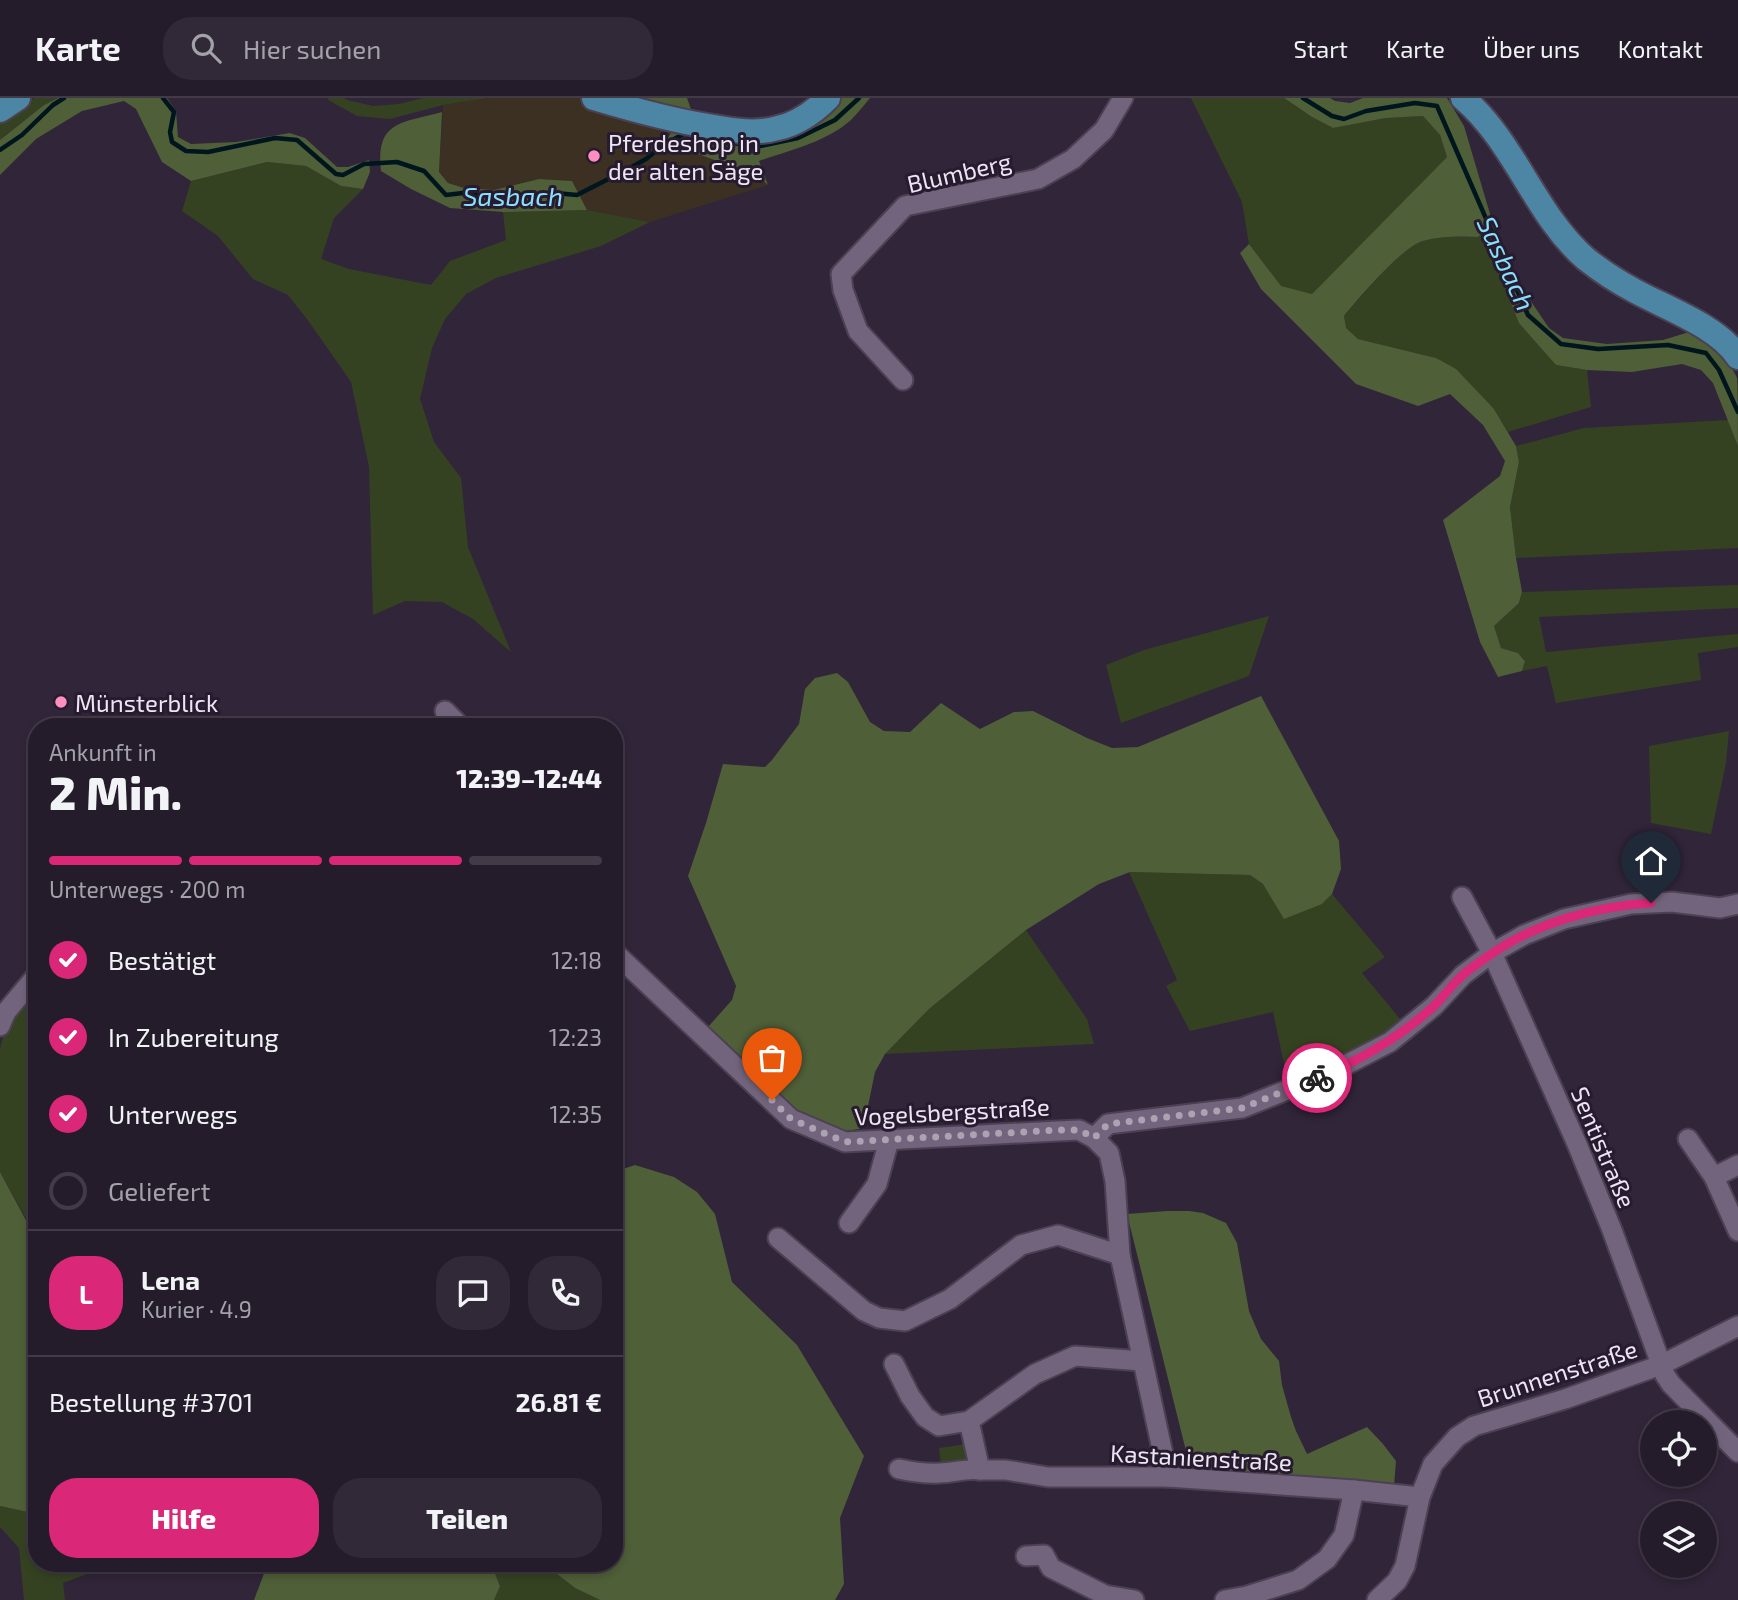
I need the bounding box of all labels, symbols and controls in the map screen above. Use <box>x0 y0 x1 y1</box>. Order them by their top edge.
search box <box>163 17 653 80</box>
text: Karte <box>35 28 121 68</box>
icon: search <box>187 29 225 67</box>
text: Hier suchen <box>243 33 381 64</box>
text: Start <box>1294 34 1348 63</box>
text: Karte <box>1386 34 1445 63</box>
text: Über uns <box>1483 34 1580 63</box>
text: Kontakt <box>1618 34 1703 63</box>
place label: Pferdeshop in der alten Säge <box>608 128 763 185</box>
street label: Blumberg <box>904 146 1014 198</box>
marker: Pferdeshop in der alten Säge <box>586 148 602 164</box>
water label: Sasbach <box>463 180 563 211</box>
water label: Sasbach <box>1472 211 1542 315</box>
place label: Münsterblick <box>75 688 218 717</box>
marker: Münsterblick <box>53 694 69 710</box>
text: Ankunft in <box>49 738 157 766</box>
text: 12:39–12:44 <box>456 762 602 793</box>
text: 2 Min. <box>49 764 182 819</box>
pin <box>1621 831 1681 903</box>
icon: home <box>1632 842 1670 880</box>
text: Unterwegs · 200 m <box>49 875 245 903</box>
icon: check <box>49 941 87 979</box>
text: Bestätigt <box>108 944 216 975</box>
text: 12:18 <box>551 946 602 974</box>
icon: check <box>49 1018 87 1056</box>
text: In Zubereitung <box>108 1021 279 1052</box>
text: 12:23 <box>549 1023 602 1051</box>
pin <box>742 1028 802 1100</box>
icon: bag <box>753 1039 791 1077</box>
courier <box>1282 1043 1352 1113</box>
icon: bike <box>1298 1059 1336 1097</box>
street label: Sentistraße <box>1566 1082 1642 1212</box>
street label: Vogelsbergstraße <box>854 1091 1050 1131</box>
icon: check <box>49 1095 87 1133</box>
text: Unterwegs <box>108 1098 238 1129</box>
text: 12:35 <box>549 1100 602 1128</box>
text: Geliefert <box>108 1175 210 1206</box>
button: chat <box>436 1256 510 1330</box>
button: phone <box>528 1256 602 1330</box>
text: Lena <box>141 1264 200 1295</box>
text: L <box>79 1278 93 1309</box>
text: Kurier · 4.9 <box>141 1295 252 1323</box>
street label: Brunnenstraße <box>1474 1334 1640 1412</box>
text: Bestellung #3701 <box>49 1386 253 1417</box>
text: 26.81 € <box>515 1386 602 1417</box>
map controls <box>1640 1410 1717 1578</box>
button: locate <box>1640 1410 1717 1487</box>
street label: Kastanienstraße <box>1109 1438 1293 1476</box>
button: Hilfe <box>49 1478 319 1558</box>
button: Teilen <box>333 1478 602 1558</box>
button: layers <box>1640 1501 1717 1578</box>

